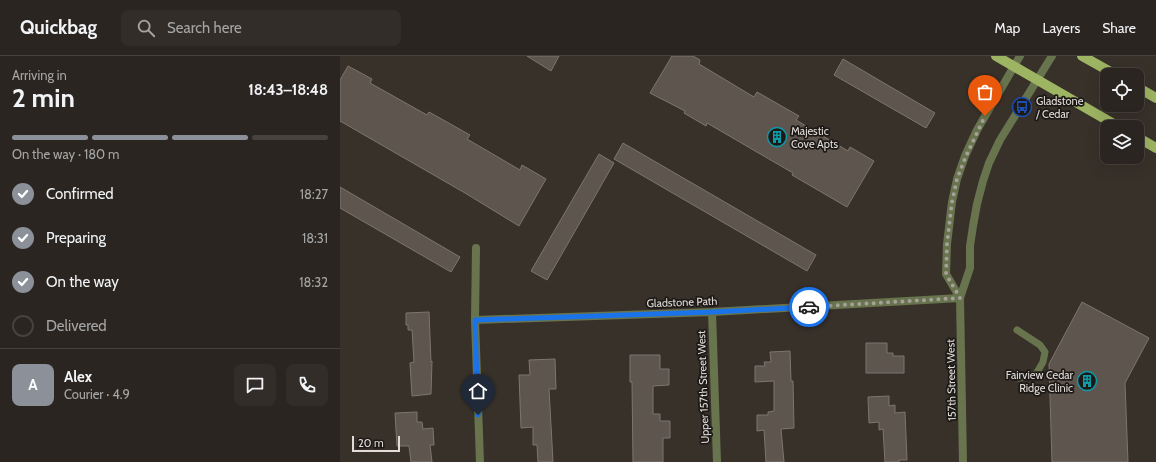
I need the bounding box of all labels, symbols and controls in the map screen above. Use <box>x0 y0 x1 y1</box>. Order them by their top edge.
search box <box>121 10 401 46</box>
text: Quickbag <box>20 16 97 39</box>
icon: search <box>135 17 157 39</box>
text: Search here <box>167 19 242 37</box>
text: Map <box>995 19 1020 37</box>
text: Layers <box>1042 19 1080 37</box>
text: Share <box>1102 19 1136 37</box>
text: Arriving in <box>12 67 67 83</box>
map controls <box>1100 68 1144 164</box>
button: locate <box>1100 68 1144 112</box>
pin <box>968 75 1002 116</box>
text: 18:43–18:48 <box>248 81 328 99</box>
icon: bag <box>974 81 996 103</box>
text: 2 min <box>12 82 75 114</box>
place label: Gladstone / Cedar <box>1035 94 1084 121</box>
bus stop icon: Gladstone / Cedar <box>1011 96 1033 118</box>
button: layers <box>1100 120 1144 164</box>
place label: Majestic Cove Apts <box>791 124 839 151</box>
building icon: Majestic Cove Apts <box>766 126 788 148</box>
text: On the way · 180 m <box>12 146 120 162</box>
icon: check <box>12 183 34 205</box>
text: Confirmed <box>46 185 114 203</box>
text: 18:27 <box>300 186 328 202</box>
icon: check <box>12 227 34 249</box>
text: Preparing <box>46 229 106 247</box>
text: 18:31 <box>302 230 328 246</box>
icon: check <box>12 271 34 293</box>
text: On the way <box>46 273 119 291</box>
text: 18:32 <box>299 274 328 290</box>
courier <box>789 287 829 327</box>
street label: Gladstone Path <box>646 294 718 310</box>
icon: car <box>798 296 820 318</box>
text: Delivered <box>46 317 107 335</box>
street label: Upper 157th Street West <box>694 330 712 444</box>
street label: 157th Street West <box>943 339 959 421</box>
button: chat <box>234 364 276 406</box>
button: phone <box>286 364 328 406</box>
text: Alex <box>64 368 92 386</box>
place label: Fairview Cedar Ridge Clinic <box>1006 368 1074 395</box>
building icon: Fairview Cedar Ridge Clinic <box>1076 370 1098 392</box>
pin <box>461 374 495 415</box>
text: A <box>28 376 38 394</box>
icon: home <box>467 380 489 402</box>
text: Courier · 4.9 <box>64 386 130 402</box>
scale bar <box>352 434 400 453</box>
text: 20 m <box>358 436 384 450</box>

